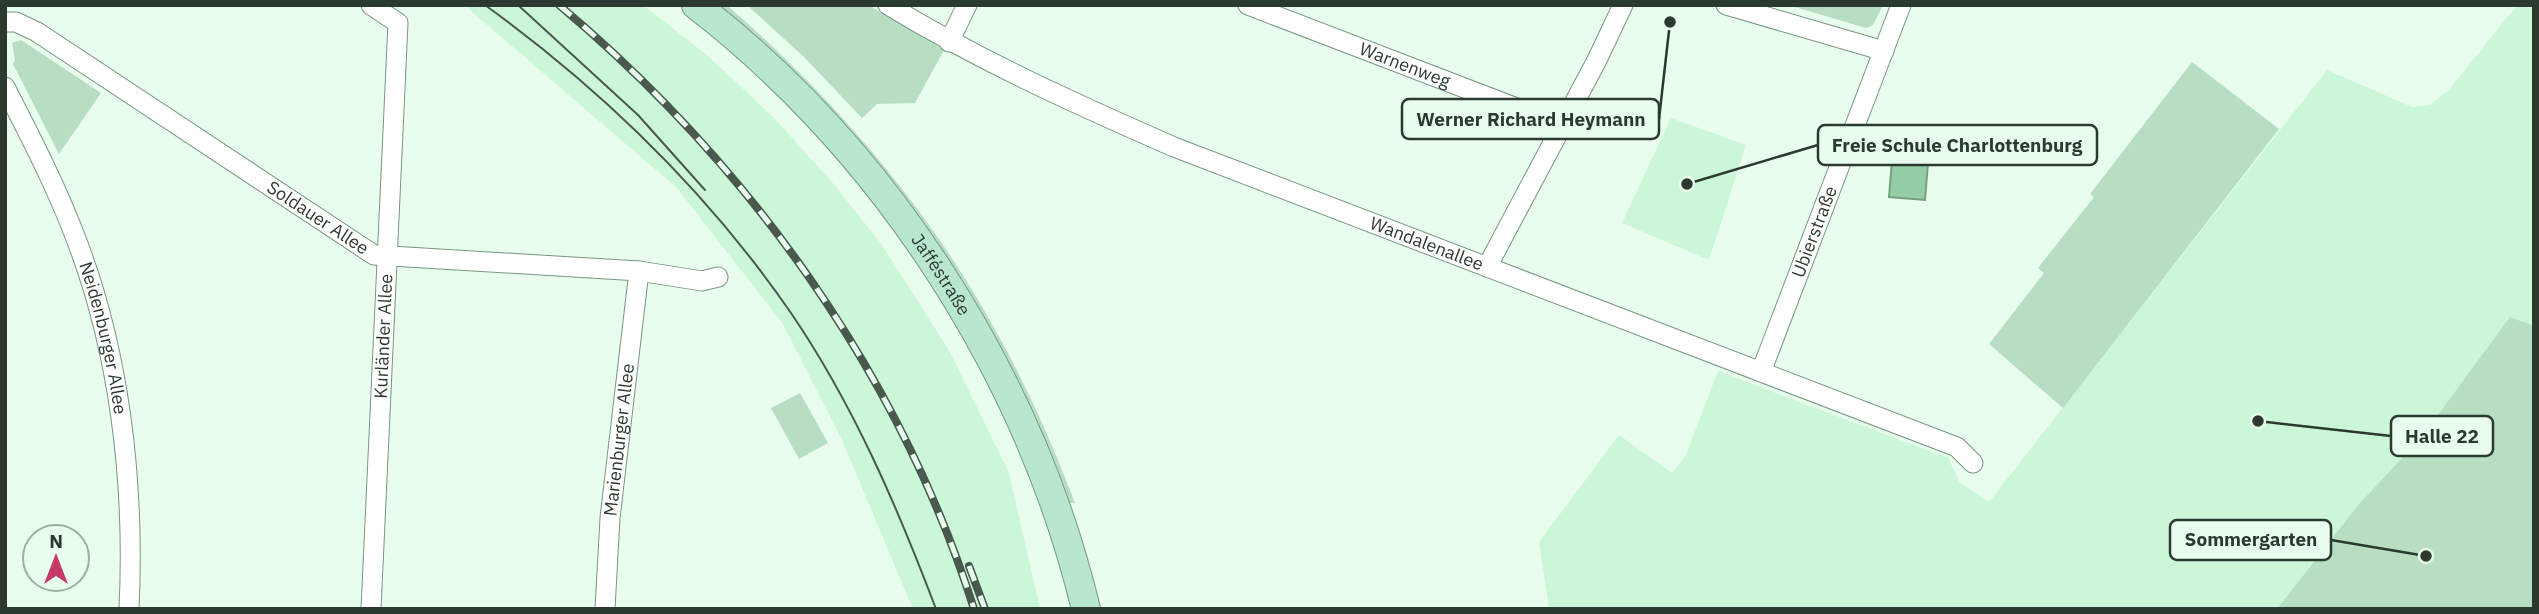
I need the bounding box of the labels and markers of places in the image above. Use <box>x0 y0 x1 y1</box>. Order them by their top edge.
callout: Werner Richard Heymann <box>1402 99 1659 139</box>
callout: Freie Schule Charlottenburg <box>1818 125 2097 165</box>
callout: Halle 22 <box>2391 416 2493 456</box>
callout: Sommergarten <box>2170 520 2331 560</box>

